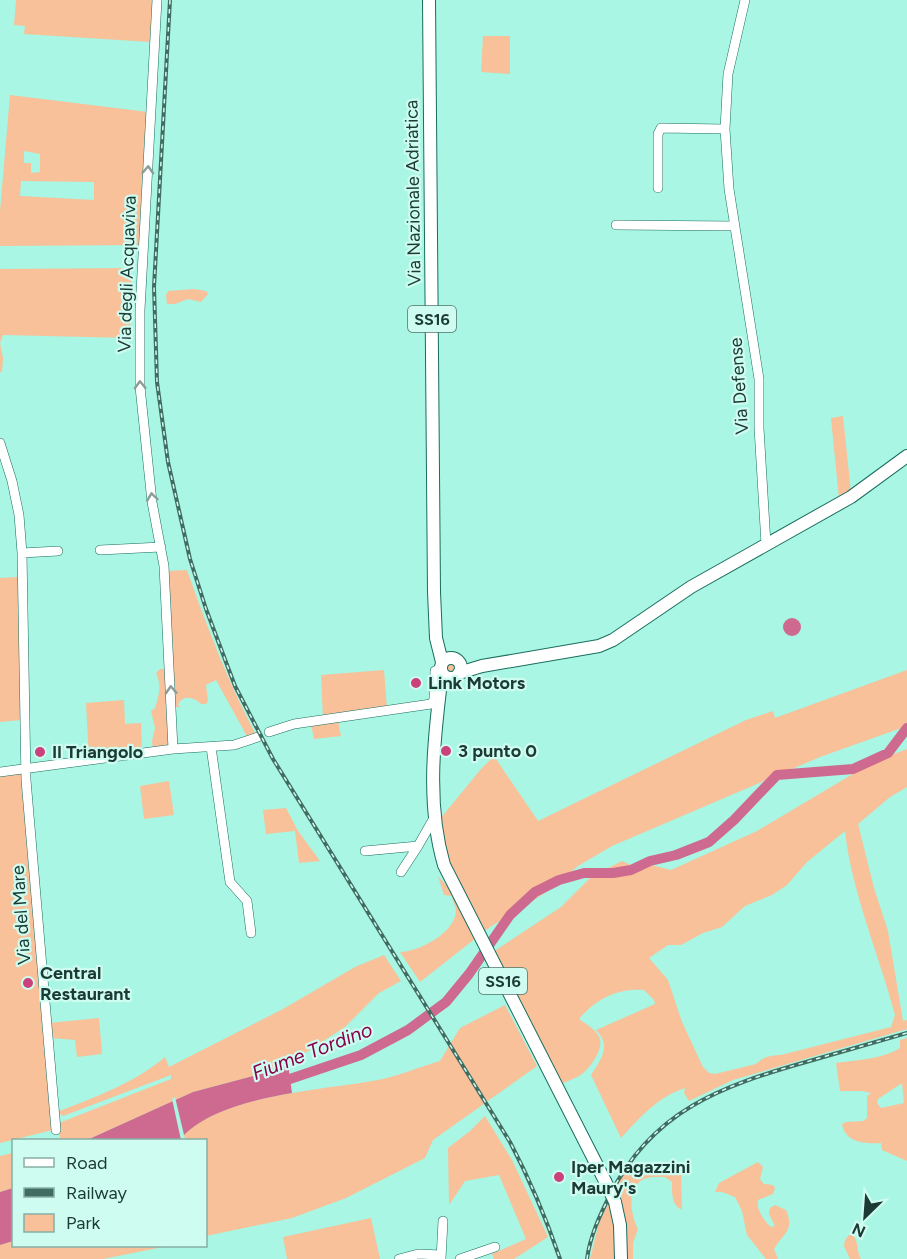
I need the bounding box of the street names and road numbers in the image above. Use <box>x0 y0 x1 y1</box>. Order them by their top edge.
street label: Via Nazionale Adriatica <box>400 100 426 286</box>
street label: Via degli Acquaviva <box>113 195 141 353</box>
road number: SS16 <box>408 306 456 332</box>
street label: Via Defense <box>725 337 753 435</box>
street label: Via del Mare <box>7 864 35 965</box>
road number: SS16 <box>479 968 527 994</box>

